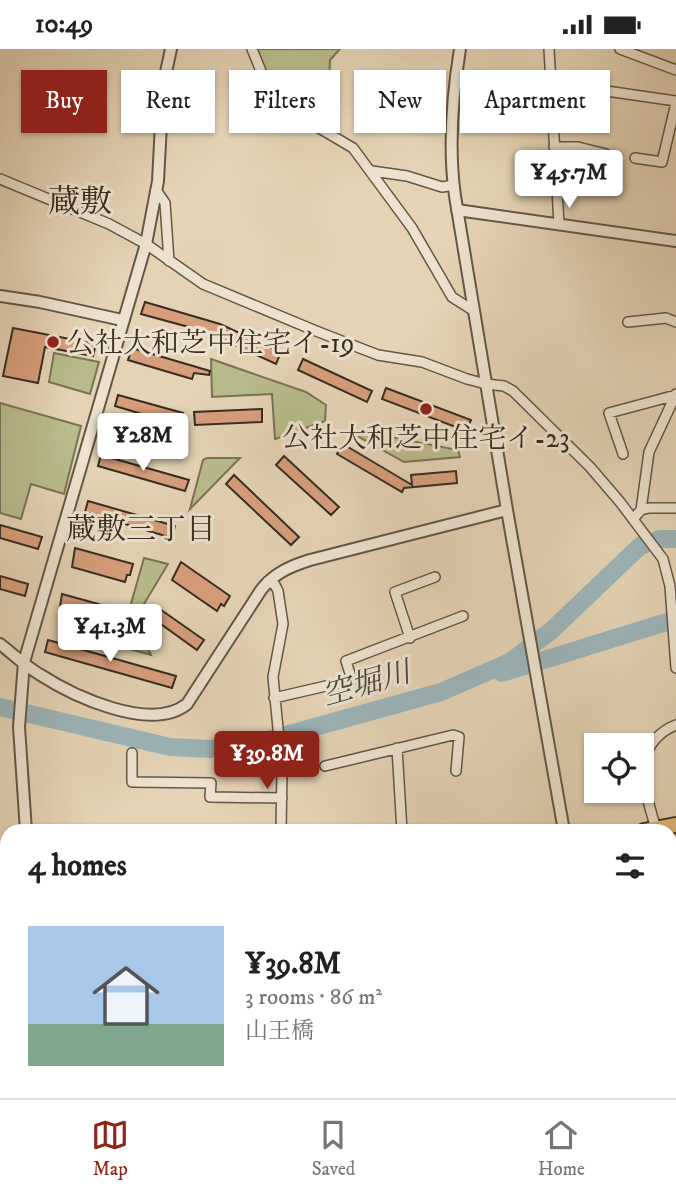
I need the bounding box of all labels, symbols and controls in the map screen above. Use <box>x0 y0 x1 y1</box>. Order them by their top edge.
text: 10:49 <box>35 8 93 41</box>
chip: Buy <box>21 70 107 133</box>
chip: Rent <box>121 70 215 133</box>
chip: Filters <box>229 70 340 133</box>
chip: New <box>354 70 446 133</box>
chip: Apartment <box>460 70 610 133</box>
pin: ¥45.7M <box>512 151 626 210</box>
text: ¥45.7M <box>531 158 607 187</box>
district label: 蔵敷 <box>48 183 112 223</box>
place label: 公社大和芝中住宅イ-19 <box>67 326 355 361</box>
marker: 公社大和芝中住宅イ-19 <box>45 334 61 350</box>
marker: 公社大和芝中住宅イ-23 <box>418 401 434 417</box>
pin: ¥28M <box>102 413 184 473</box>
text: ¥28M <box>113 421 173 450</box>
place label: 公社大和芝中住宅イ-23 <box>282 421 570 456</box>
district label: 蔵敷三丁目 <box>66 512 216 549</box>
pin: ¥41.3M <box>53 605 167 664</box>
text: ¥41.3M <box>74 612 146 641</box>
water label: 空堀川 <box>318 653 418 715</box>
pin: ¥39.8M <box>210 731 324 791</box>
map controls <box>584 733 654 803</box>
button: locate <box>584 733 654 803</box>
text: ¥39.8M <box>230 739 304 768</box>
icon: filters <box>611 847 649 885</box>
text: 4 homes <box>28 848 127 885</box>
text: ¥39.8M <box>245 946 341 983</box>
icon: home <box>84 954 168 1038</box>
text: 3 rooms · 86 m² <box>245 983 382 1012</box>
text: 山王橋 <box>245 1017 314 1046</box>
tab: Map <box>91 1116 129 1181</box>
tab: Saved <box>312 1116 355 1181</box>
tab: Home <box>538 1116 585 1181</box>

